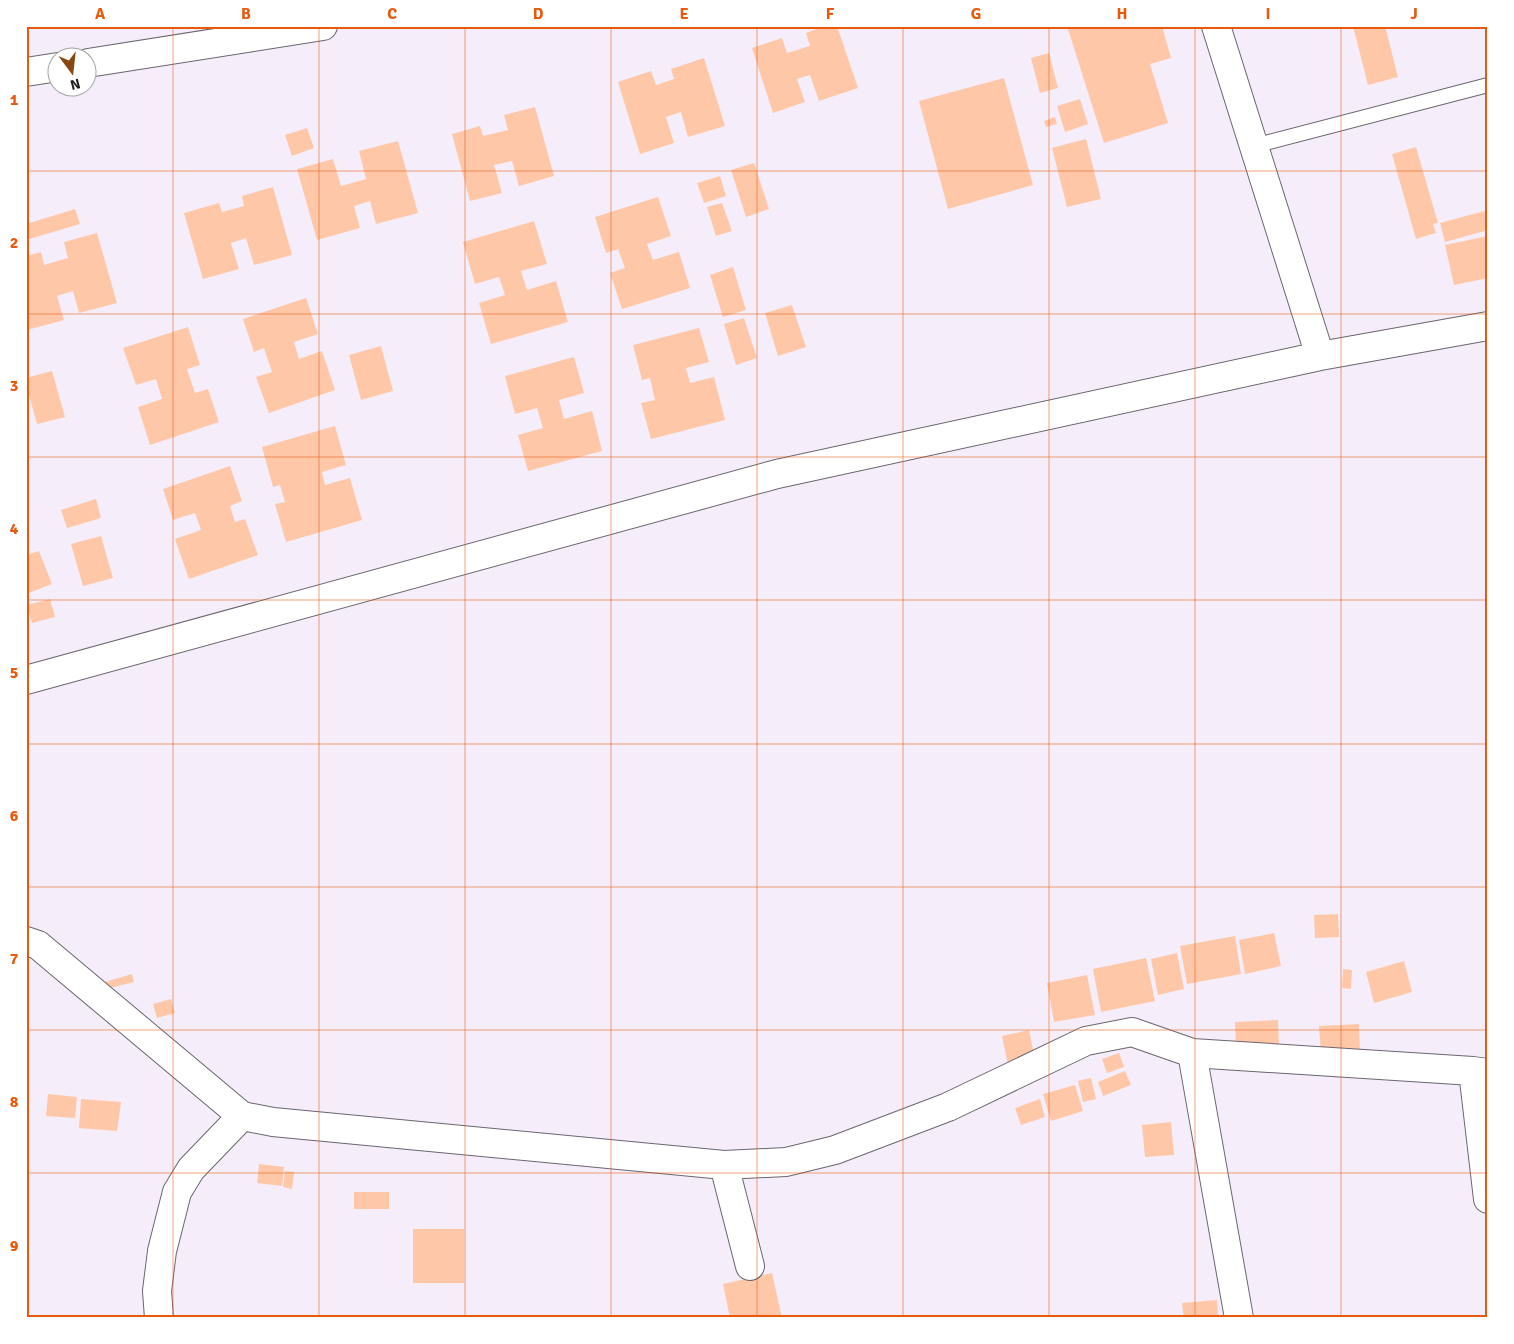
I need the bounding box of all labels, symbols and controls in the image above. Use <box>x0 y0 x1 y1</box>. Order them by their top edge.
text: A <box>95 4 106 24</box>
text: B <box>241 4 251 24</box>
text: C <box>387 4 397 24</box>
text: D <box>533 4 544 24</box>
text: E <box>679 4 689 24</box>
text: F <box>826 4 835 24</box>
text: G <box>971 4 981 24</box>
text: H <box>1117 4 1127 24</box>
text: I <box>1265 4 1271 24</box>
text: J <box>1410 4 1418 24</box>
north arrow <box>48 48 98 98</box>
text: N <box>68 75 82 94</box>
text: 1 <box>10 90 19 110</box>
text: 2 <box>10 233 18 253</box>
text: 3 <box>10 376 18 396</box>
text: 4 <box>10 519 19 539</box>
text: 5 <box>10 663 18 683</box>
text: 6 <box>10 806 19 826</box>
text: 7 <box>10 949 19 969</box>
text: 8 <box>10 1092 19 1112</box>
text: 9 <box>10 1236 19 1256</box>

